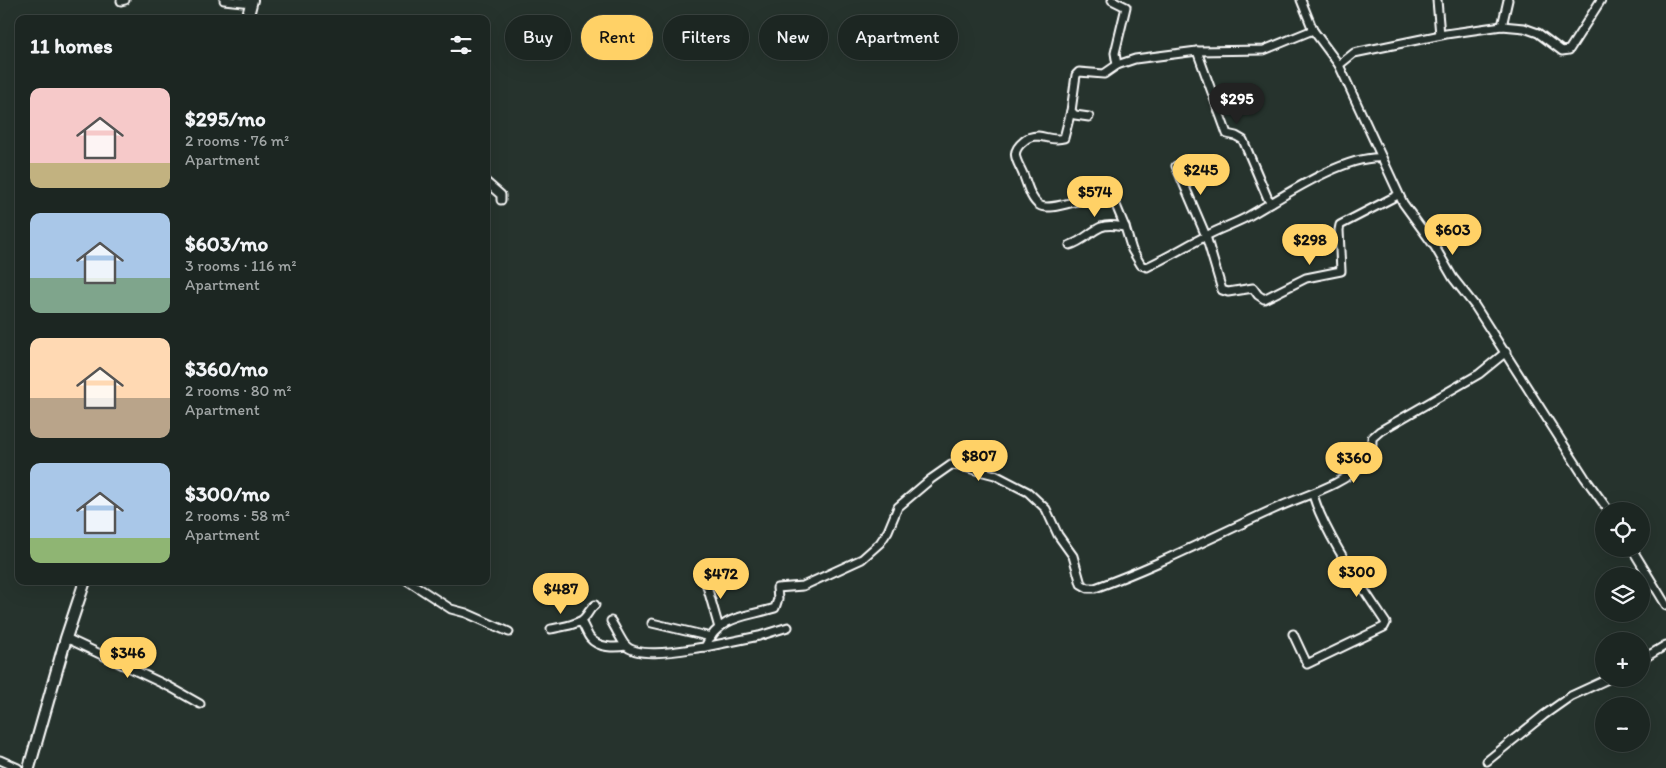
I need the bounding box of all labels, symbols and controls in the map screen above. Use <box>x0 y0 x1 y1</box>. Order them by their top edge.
chip: Buy <box>505 15 571 60</box>
chip: Rent <box>581 15 653 60</box>
chip: Filters <box>663 15 749 60</box>
chip: New <box>759 15 828 60</box>
chip: Apartment <box>838 15 958 60</box>
icon: filters <box>447 31 475 59</box>
text: 11 homes <box>30 33 113 58</box>
pin: $295 <box>1207 82 1267 125</box>
text: $295 <box>1220 89 1254 108</box>
text: $295/mo <box>185 106 266 131</box>
icon: home <box>70 108 130 168</box>
text: 2 rooms · 76 m² <box>185 131 289 150</box>
text: Apartment <box>185 150 260 169</box>
pin: $245 <box>1171 154 1231 196</box>
text: $245 <box>1184 160 1218 179</box>
pin: $574 <box>1065 176 1125 218</box>
text: $574 <box>1078 182 1112 201</box>
pin: $603 <box>1423 214 1483 256</box>
text: $603 <box>1435 220 1471 239</box>
pin: $298 <box>1280 224 1340 266</box>
text: $298 <box>1293 230 1327 249</box>
text: $603/mo <box>185 231 268 256</box>
icon: home <box>70 233 130 293</box>
text: 3 rooms · 116 m² <box>185 256 296 275</box>
text: Apartment <box>185 275 260 294</box>
text: $360/mo <box>185 356 268 381</box>
icon: home <box>70 358 130 418</box>
text: 2 rooms · 80 m² <box>185 381 291 400</box>
text: Apartment <box>185 400 260 419</box>
pin: $807 <box>949 440 1009 482</box>
pin: $360 <box>1324 442 1384 484</box>
text: $807 <box>962 446 996 465</box>
text: $360 <box>1336 448 1372 467</box>
text: $300/mo <box>185 481 270 506</box>
icon: home <box>70 483 130 543</box>
map controls <box>1595 502 1650 752</box>
button: locate <box>1595 502 1650 557</box>
text: 2 rooms · 58 m² <box>185 506 290 525</box>
text: Apartment <box>185 525 260 544</box>
pin: $300 <box>1327 556 1387 598</box>
pin: $472 <box>691 558 751 600</box>
text: $300 <box>1339 562 1375 581</box>
text: $472 <box>704 564 738 583</box>
button: layers <box>1595 567 1650 622</box>
pin: $487 <box>531 572 591 615</box>
text: $487 <box>544 579 578 598</box>
button: + <box>1595 632 1650 687</box>
pin: $346 <box>98 636 158 679</box>
text: $346 <box>111 643 145 662</box>
button: − <box>1595 697 1650 752</box>

